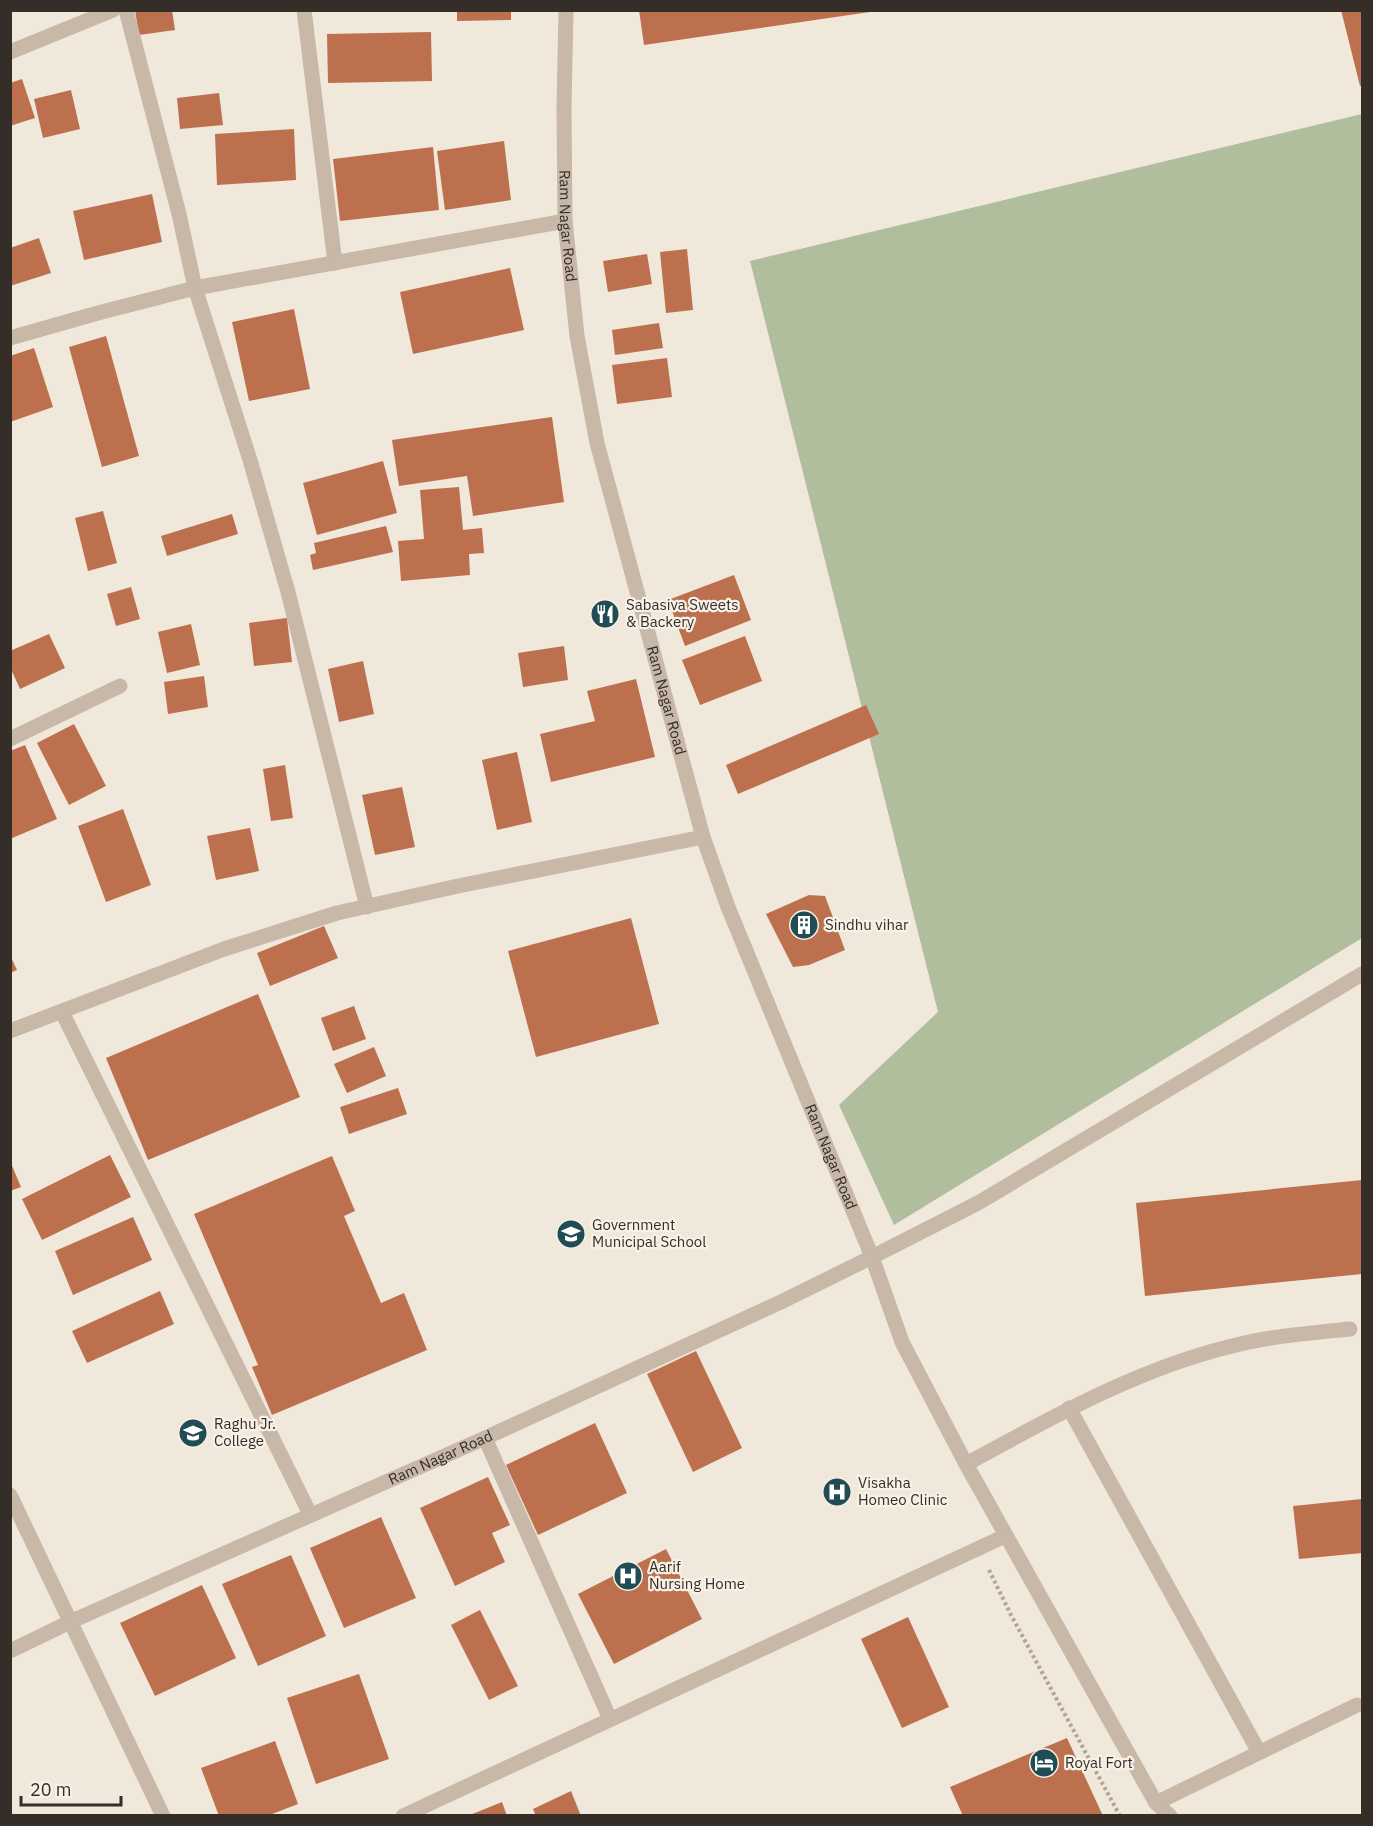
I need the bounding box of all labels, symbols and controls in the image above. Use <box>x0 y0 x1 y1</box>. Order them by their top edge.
street label: Ram Nagar Road <box>556 170 581 283</box>
place label: Sabasiva Sweets & Backery <box>626 595 739 631</box>
restaurant icon: Sabasiva Sweets & Backery <box>589 598 621 630</box>
street label: Ram Nagar Road <box>643 644 690 757</box>
building icon: Sindhu vihar <box>788 909 820 941</box>
place label: Sindhu vihar <box>825 915 909 934</box>
street label: Ram Nagar Road <box>801 1101 861 1212</box>
place label: Government Municipal School <box>592 1215 706 1251</box>
school or university icon: Government Municipal School <box>555 1218 587 1250</box>
place label: Raghu Jr. College <box>214 1414 276 1450</box>
school or university icon: Raghu Jr. College <box>177 1417 209 1449</box>
street label: Ram Nagar Road <box>385 1426 496 1489</box>
place label: Visakha Homeo Clinic <box>858 1473 948 1509</box>
hospital icon: Visakha Homeo Clinic <box>821 1476 853 1508</box>
place label: Aarif Nursing Home <box>649 1557 745 1593</box>
hospital icon: Aarif Nursing Home <box>612 1560 644 1592</box>
hotel icon: Royal Fort <box>1028 1747 1060 1779</box>
place label: Royal Fort <box>1065 1753 1133 1772</box>
scale bar <box>21 1769 122 1807</box>
text: 20 m <box>30 1778 72 1801</box>

